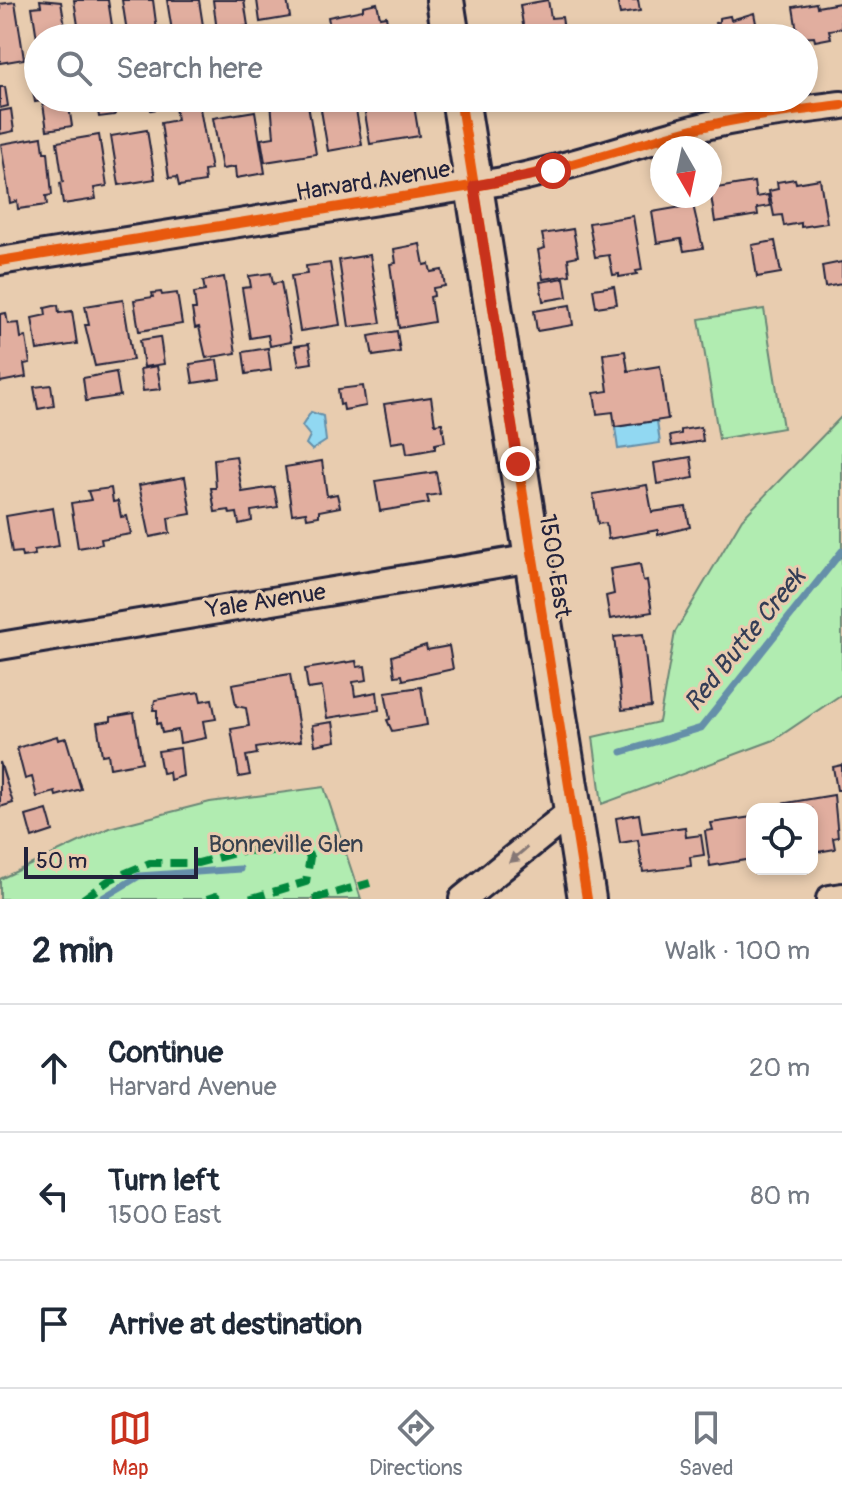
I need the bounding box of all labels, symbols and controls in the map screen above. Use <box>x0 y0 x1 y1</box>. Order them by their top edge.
search box <box>24 24 818 112</box>
icon: search <box>52 46 96 90</box>
text: Search here <box>116 50 263 87</box>
north arrow <box>650 136 722 208</box>
route start <box>535 153 571 189</box>
street label: Harvard Avenue <box>294 154 452 208</box>
route end <box>500 446 536 482</box>
street label: 1500 East <box>533 512 578 620</box>
water label: Red Butte Creek <box>678 560 814 718</box>
street label: Yale Avenue <box>203 577 328 625</box>
map controls <box>746 803 818 875</box>
button: locate <box>746 803 818 875</box>
park label: Bonneville Glen <box>208 830 364 859</box>
scale bar <box>24 843 198 879</box>
one-way arrow <box>509 846 529 863</box>
text: 50 m <box>36 847 87 875</box>
text: 2 min <box>32 930 114 973</box>
text: Walk · 100 m <box>665 935 810 967</box>
text: Continue <box>108 1034 223 1071</box>
icon: ahead <box>32 1046 76 1090</box>
text: 20 m <box>749 1052 810 1084</box>
text: Harvard Avenue <box>108 1071 277 1103</box>
text: Turn left <box>108 1162 219 1199</box>
icon: left <box>32 1174 76 1218</box>
text: 80 m <box>750 1180 810 1212</box>
text: 1500 East <box>108 1199 221 1231</box>
icon: arrive <box>32 1302 76 1346</box>
text: Arrive at destination <box>108 1306 362 1343</box>
tab: Map <box>108 1406 152 1482</box>
tab: Directions <box>369 1406 462 1482</box>
tab: Saved <box>679 1406 734 1482</box>

